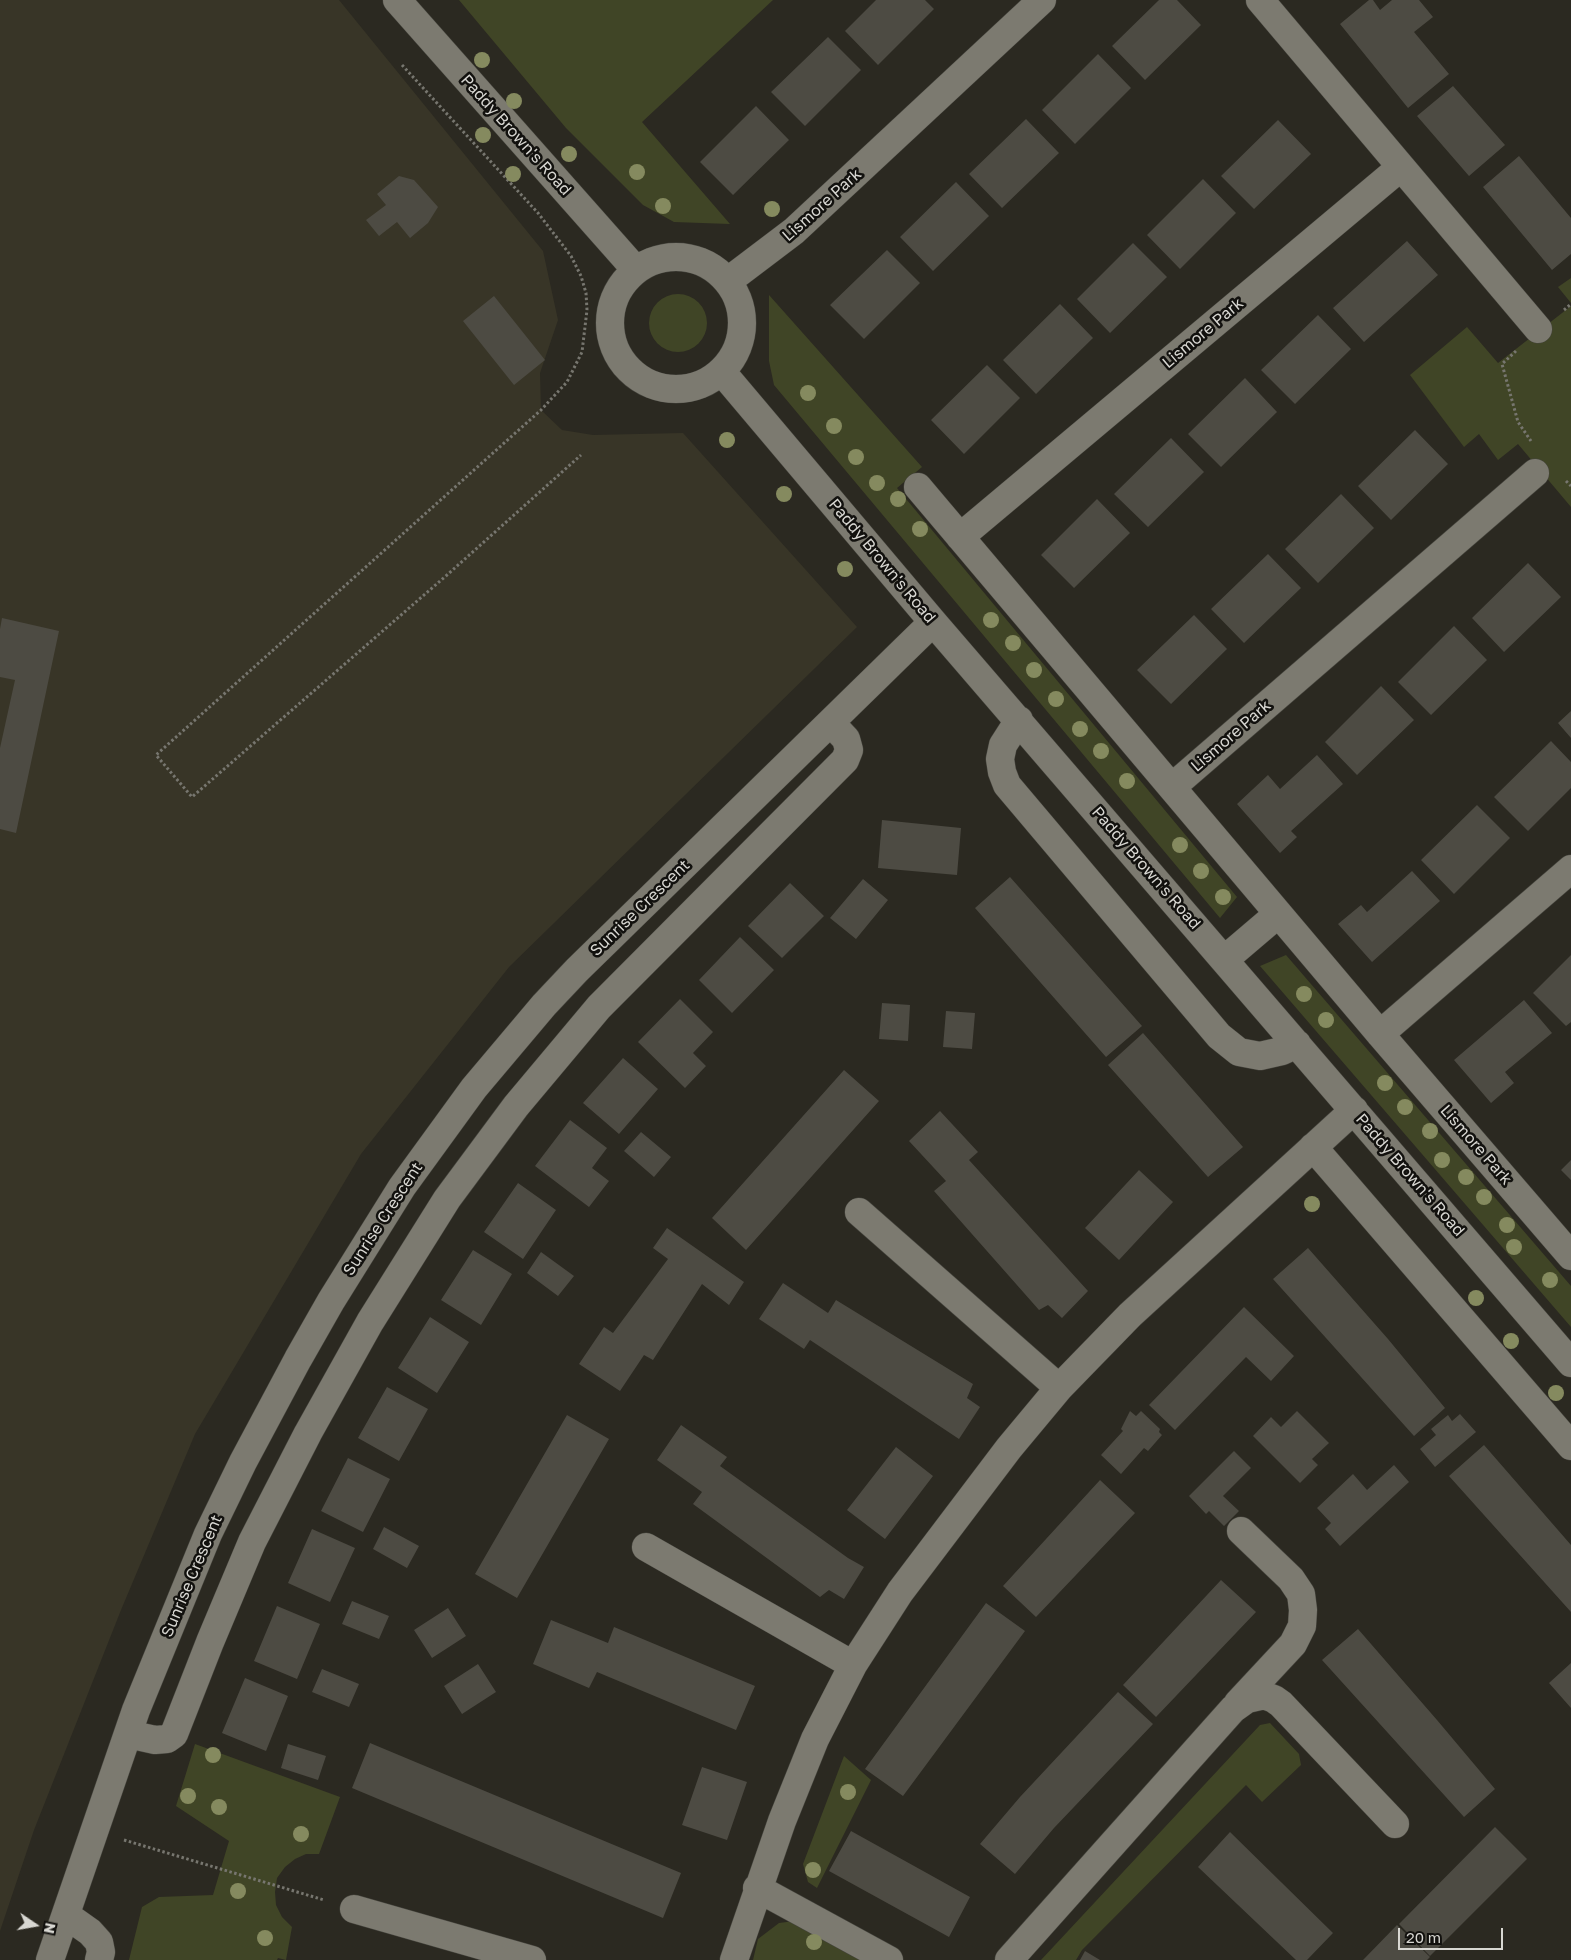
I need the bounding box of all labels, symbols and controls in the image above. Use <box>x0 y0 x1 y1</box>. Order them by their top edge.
street label: Paddy Brown's Road <box>457 71 575 199</box>
street label: Lismore Park <box>779 165 865 245</box>
street label: Lismore Park <box>1159 294 1247 372</box>
street label: Paddy Brown's Road <box>824 495 940 627</box>
street label: Lismore Park <box>1187 696 1275 776</box>
street label: Paddy Brown's Road <box>1088 803 1204 933</box>
street label: Sunrise Crescent <box>586 856 694 960</box>
street label: Lismore Park <box>1436 1101 1516 1189</box>
street label: Paddy Brown's Road <box>1352 1110 1468 1240</box>
street label: Sunrise Crescent <box>339 1159 427 1279</box>
street label: Sunrise Crescent <box>158 1512 226 1640</box>
north arrow <box>10 1900 60 1950</box>
scale bar <box>1401 1918 1506 1950</box>
text: N <box>41 1921 60 1935</box>
text: 20 m <box>1406 1928 1441 1946</box>

